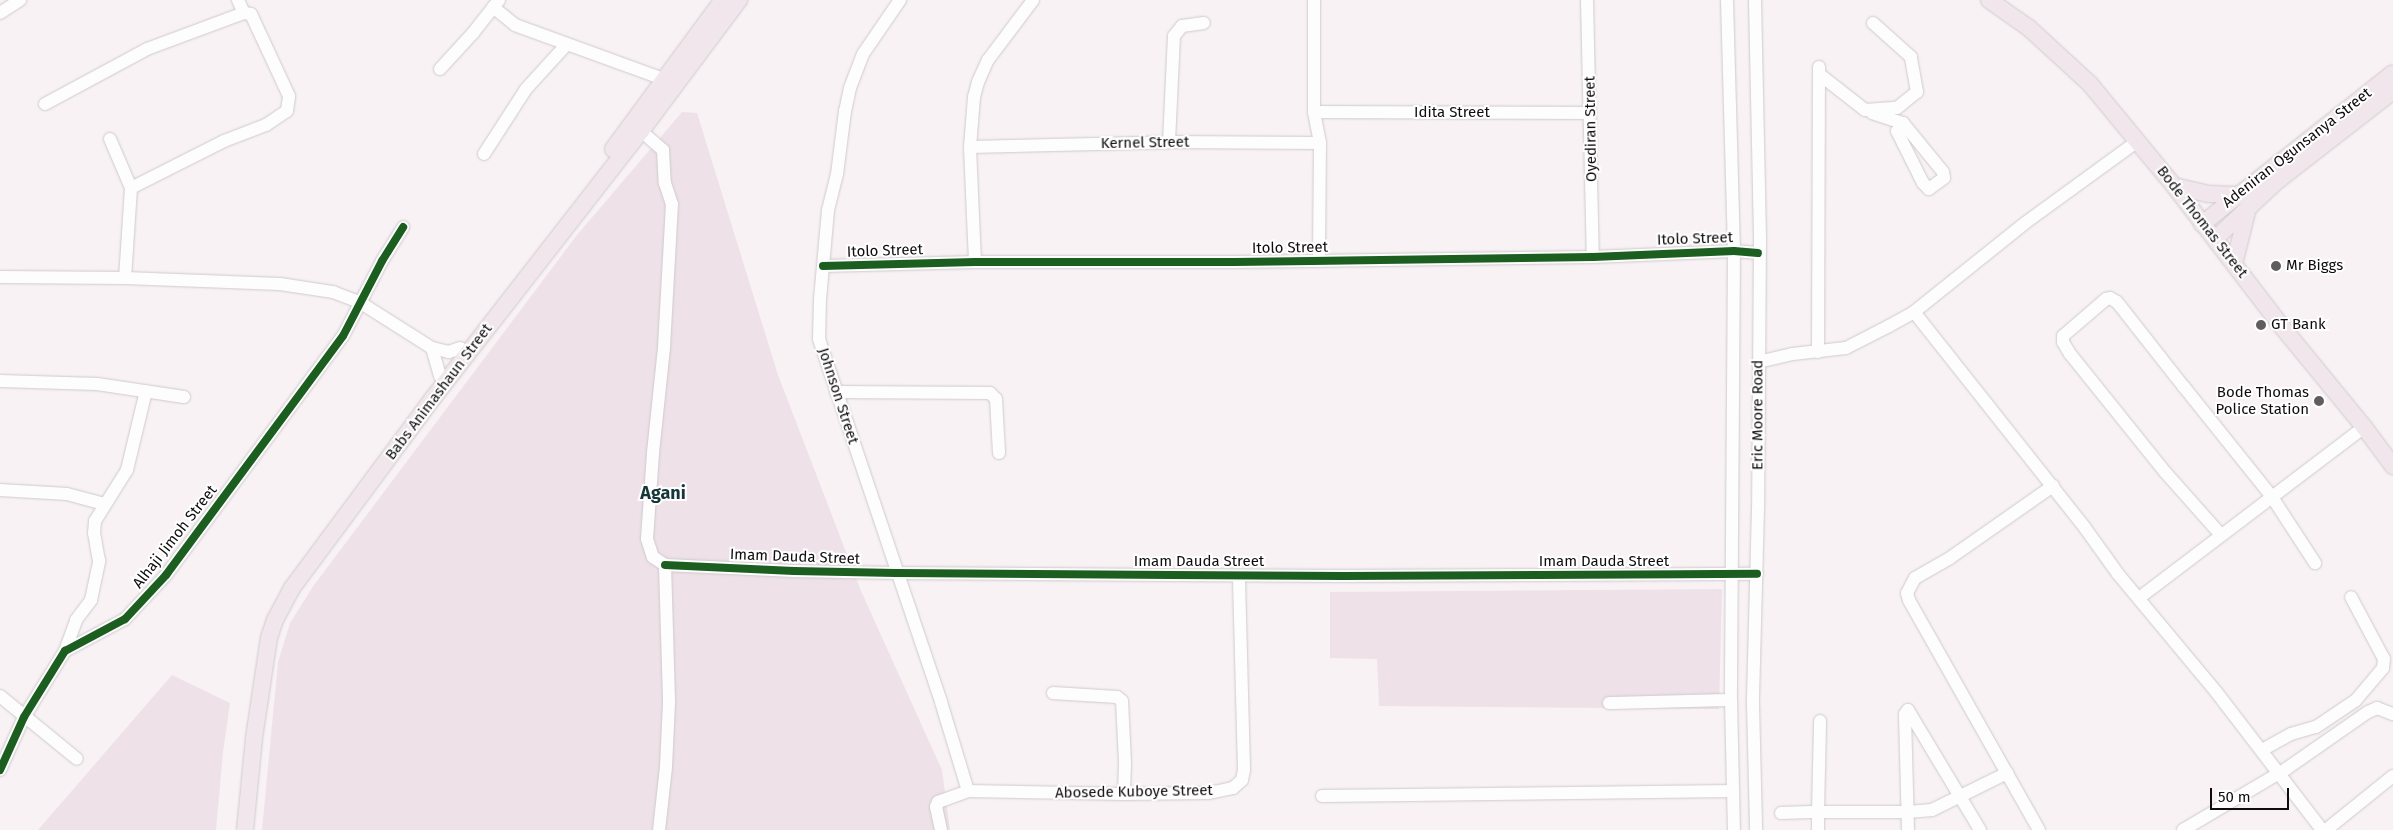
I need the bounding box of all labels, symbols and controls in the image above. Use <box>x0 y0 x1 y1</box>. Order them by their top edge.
street label: Oyediran Street <box>1581 76 1601 182</box>
street label: Adeniran Ogunsanya Street <box>2219 84 2375 212</box>
street label: Idita Street <box>1414 104 1490 122</box>
street label: Kernel Street <box>1101 133 1189 153</box>
street label: Bode Thomas Street <box>2153 163 2251 281</box>
street label: Itolo Street <box>1657 229 1733 249</box>
street label: Itolo Street <box>1252 238 1328 258</box>
street label: Itolo Street <box>847 241 923 261</box>
place label: Mr Biggs <box>2286 257 2343 275</box>
marker: Mr Biggs <box>2270 260 2282 272</box>
place label: GT Bank <box>2271 316 2326 334</box>
marker: GT Bank <box>2255 319 2267 331</box>
street label: Babs Animashaun Street <box>382 320 496 464</box>
street label: Johnson Street <box>814 346 862 446</box>
street label: Eric Moore Road <box>1749 360 1767 470</box>
place label: Bode Thomas Police Station <box>2215 383 2309 418</box>
marker: Bode Thomas Police Station <box>2313 395 2325 407</box>
street label: Alhaji Jimoh Street <box>129 482 221 592</box>
district label: Agani <box>640 482 686 504</box>
street label: Imam Dauda Street <box>729 546 861 568</box>
street label: Imam Dauda Street <box>1134 553 1264 571</box>
street label: Imam Dauda Street <box>1539 553 1669 571</box>
scale bar <box>2213 778 2292 810</box>
street label: Abosede Kuboye Street <box>1055 782 1213 802</box>
text: 50 m <box>2218 788 2251 806</box>

